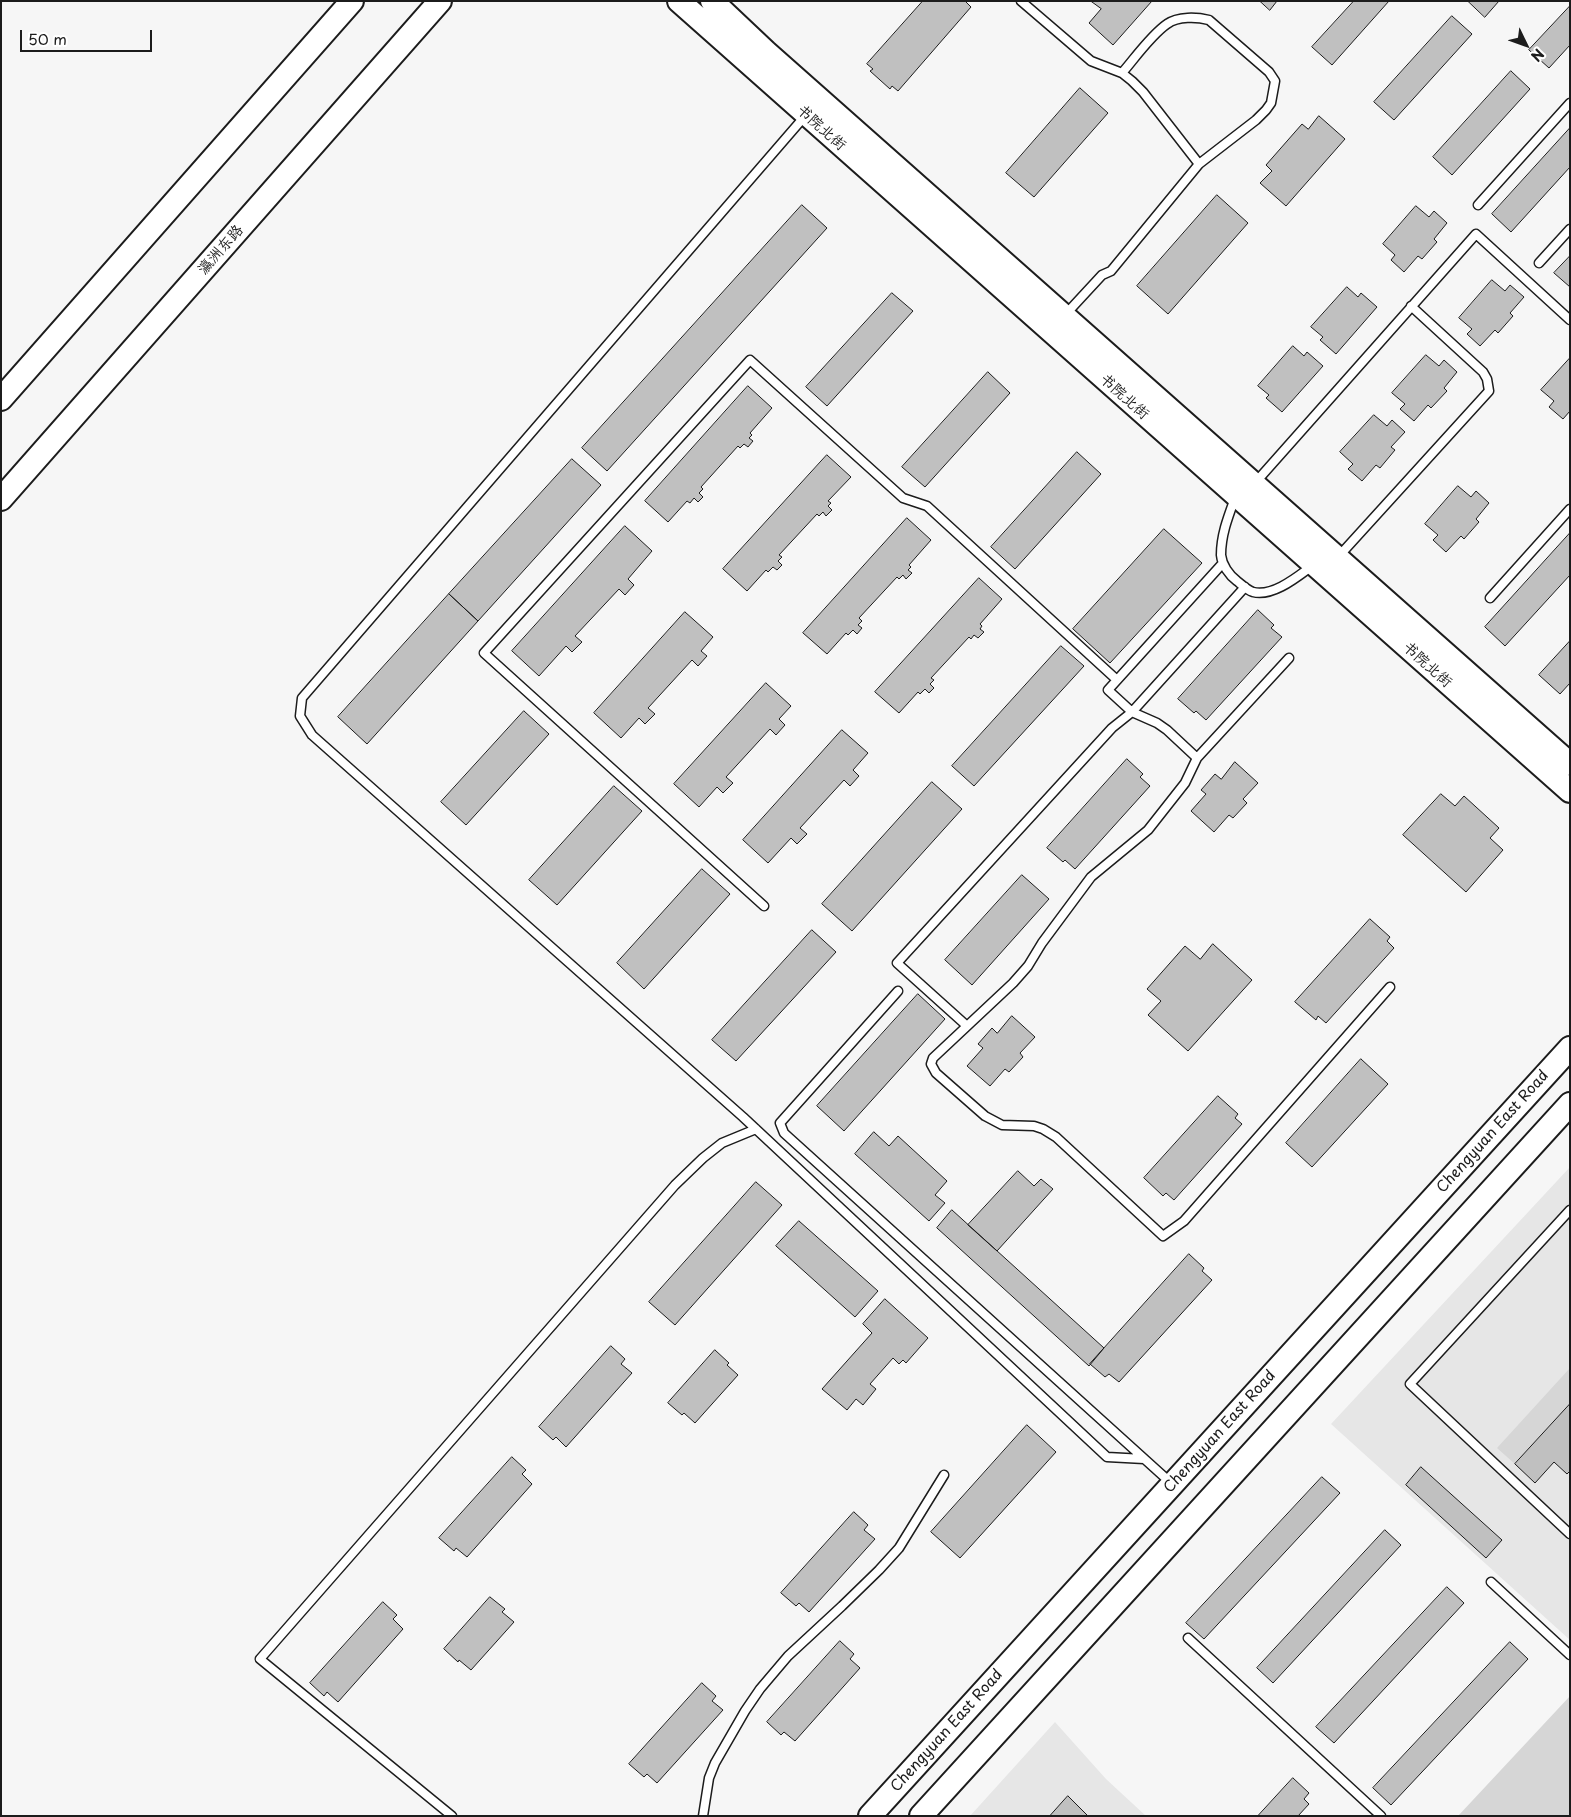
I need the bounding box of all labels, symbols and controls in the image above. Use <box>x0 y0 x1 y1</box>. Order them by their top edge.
scale bar <box>22 20 155 52</box>
north arrow <box>1501 20 1551 70</box>
text: 50 m <box>28 27 67 50</box>
text: N <box>1526 44 1549 67</box>
street label: 书院北街 <box>793 101 849 155</box>
street label: 瀛洲东路 <box>195 221 247 279</box>
street label: 书院北街 <box>1096 370 1152 424</box>
street label: 书院北街 <box>1399 638 1455 692</box>
street label: Chengyuan East Road <box>1433 1067 1553 1197</box>
street label: Chengyuan East Road <box>1160 1367 1280 1497</box>
street label: Chengyuan East Road <box>887 1666 1007 1796</box>

